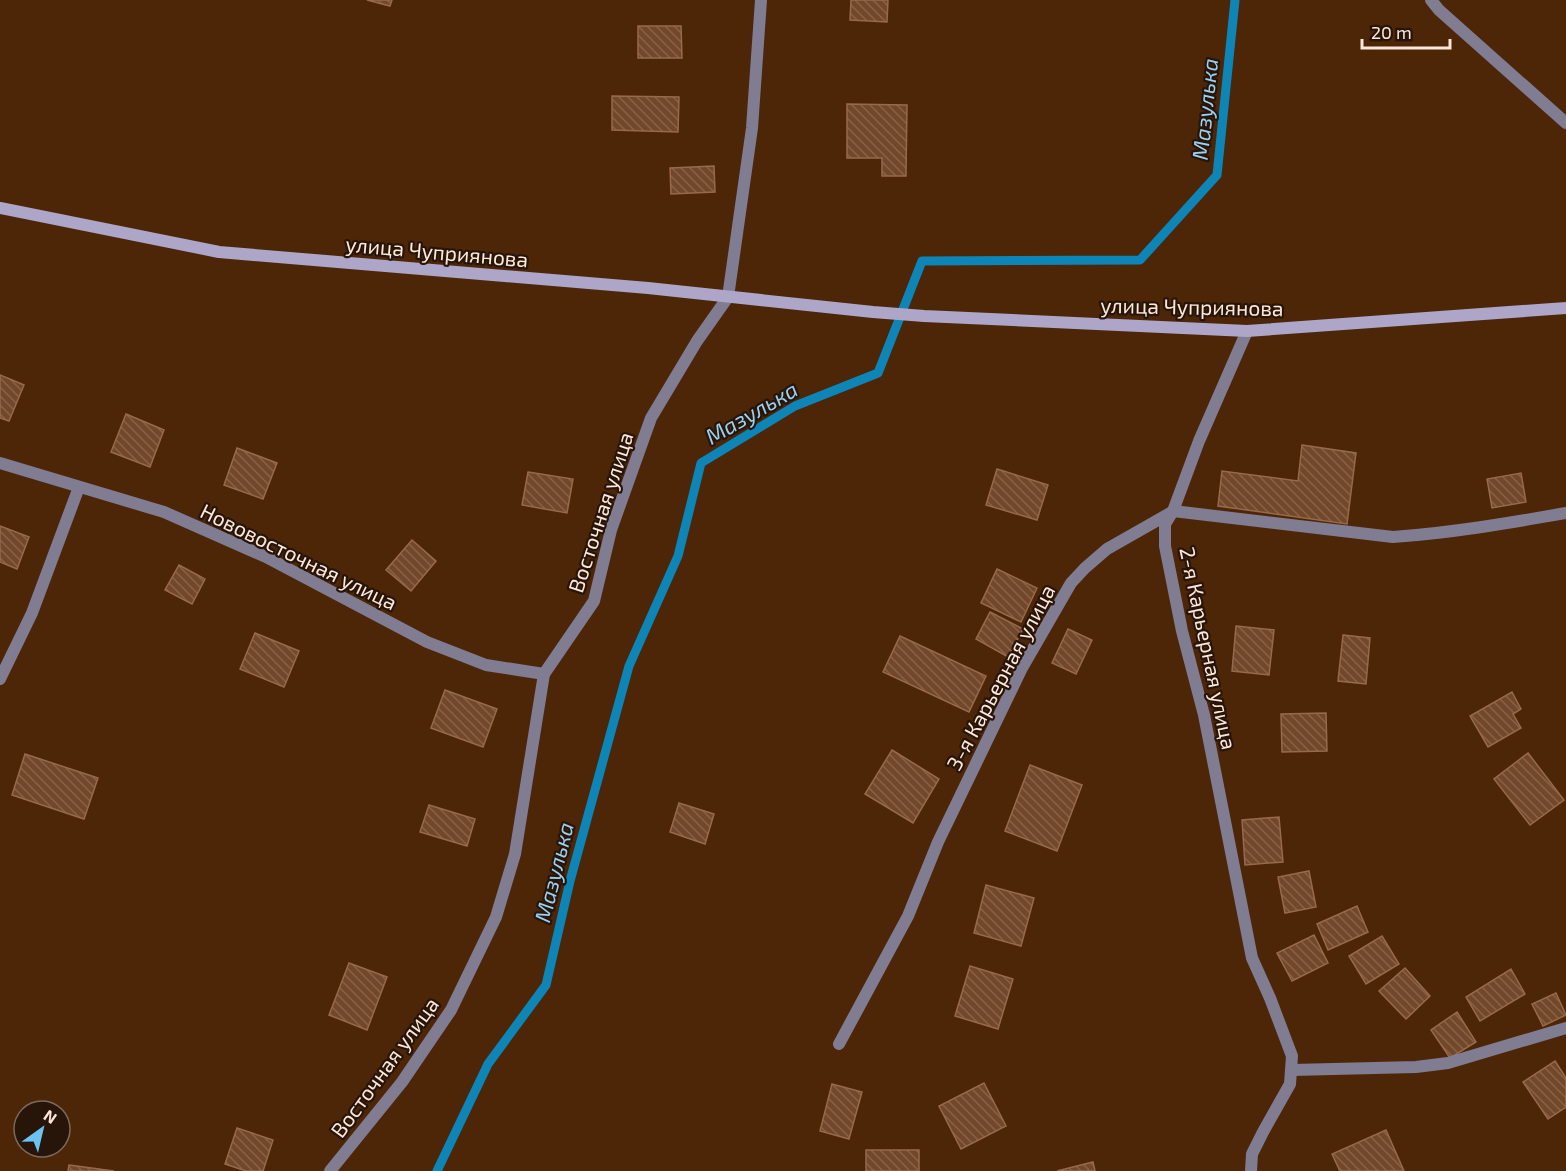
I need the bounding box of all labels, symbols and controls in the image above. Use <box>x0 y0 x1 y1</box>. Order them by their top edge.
scale bar <box>1362 12 1450 50</box>
text: 20 m <box>1371 21 1412 43</box>
water label: Мазулька <box>1186 57 1222 161</box>
street label: улица Чуприянова <box>345 231 529 272</box>
street label: улица Чуприянова <box>1100 292 1284 321</box>
water label: Мазулька <box>700 375 802 449</box>
street label: Восточная улица <box>562 429 639 596</box>
street label: Нововосточная улица <box>196 498 401 615</box>
street label: 2-я Карьерная улица <box>1174 544 1243 752</box>
street label: 3-я Карьерная улица <box>940 580 1060 775</box>
water label: Мазулька <box>528 819 578 925</box>
street label: Восточная улица <box>325 992 444 1143</box>
north arrow <box>12 1099 72 1159</box>
text: N <box>41 1105 61 1127</box>

